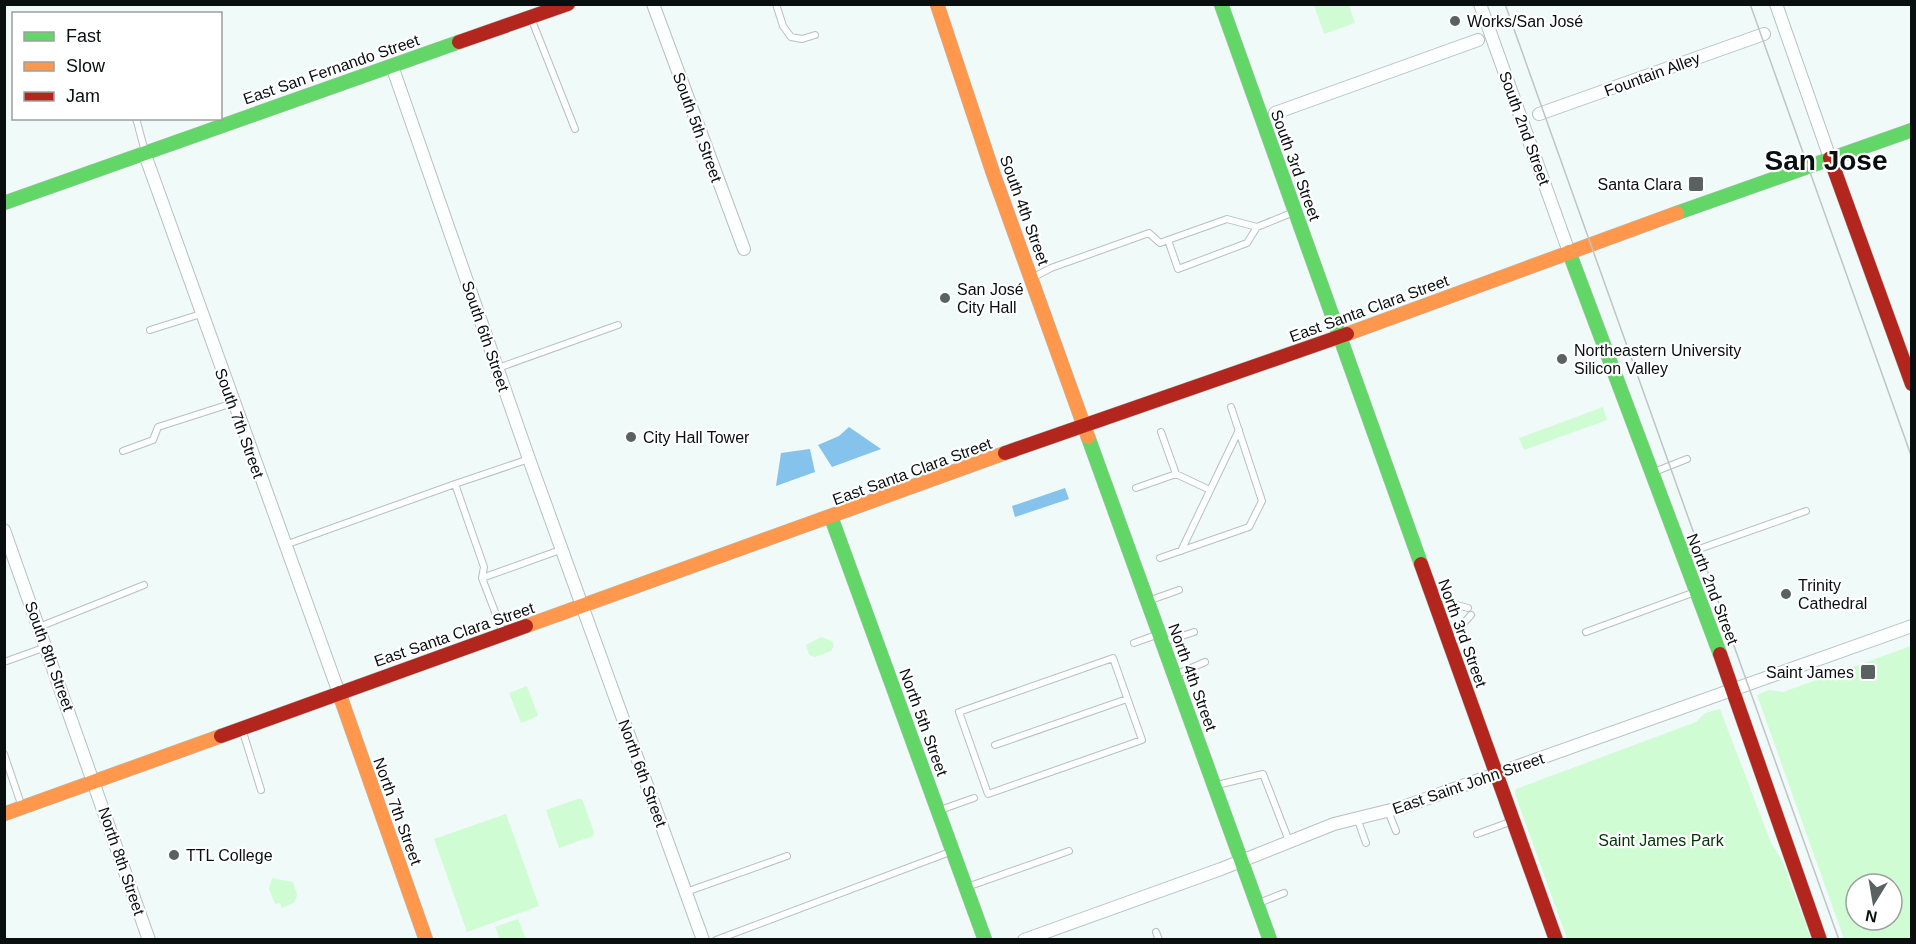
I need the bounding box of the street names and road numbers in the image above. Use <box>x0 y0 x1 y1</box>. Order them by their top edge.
street label: East San Fernando Street <box>241 31 422 108</box>
street label: Fountain Alley <box>1602 49 1702 100</box>
street label: South 2nd Street <box>1496 69 1553 188</box>
street label: South 5th Street <box>670 70 725 185</box>
street label: South 3rd Street <box>1268 108 1324 223</box>
street label: South 4th Street <box>997 153 1052 268</box>
street label: East Santa Clara Street <box>1287 272 1452 345</box>
street label: South 6th Street <box>459 279 513 394</box>
street label: South 7th Street <box>212 366 267 481</box>
street label: East Santa Clara Street <box>830 435 995 508</box>
street label: North 2nd Street <box>1684 531 1742 648</box>
street label: North 3rd Street <box>1435 577 1490 690</box>
street label: South 8th Street <box>22 599 77 714</box>
street label: East Santa Clara Street <box>372 599 537 670</box>
street label: North 4th Street <box>1165 621 1220 734</box>
street label: North 5th Street <box>896 666 951 779</box>
street label: North 6th Street <box>615 717 670 830</box>
street label: East Saint John Street <box>1390 749 1547 817</box>
street label: North 7th Street <box>370 755 425 868</box>
street label: North 8th Street <box>95 805 148 918</box>

